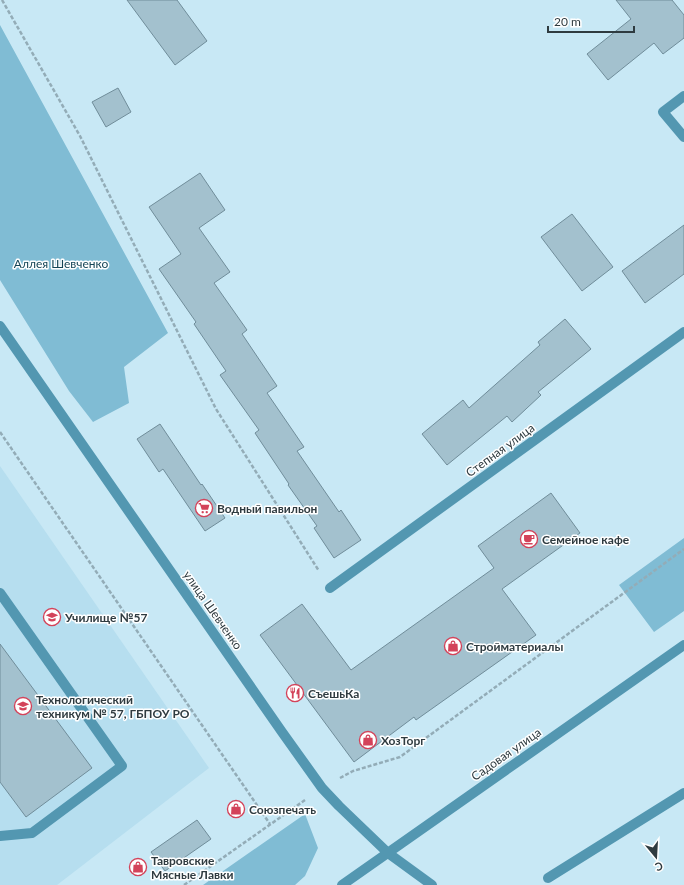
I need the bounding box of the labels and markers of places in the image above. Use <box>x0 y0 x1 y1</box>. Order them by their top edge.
supermarket icon: Водный павильон <box>194 498 214 518</box>
place label: Водный павильон <box>217 501 318 516</box>
cafe icon: Семейное кафе <box>519 529 539 549</box>
place label: Семейное кафе <box>542 532 630 547</box>
school or university icon: Училище №57 <box>42 607 62 627</box>
place label: Училище №57 <box>64 610 147 625</box>
shop icon: Стройматериалы <box>443 636 463 656</box>
place label: Стройматериалы <box>466 639 564 654</box>
restaurant icon: СъешьКа <box>285 683 305 703</box>
place label: СъешьКа <box>308 686 359 701</box>
place label: Технологический техникум № 57, ГБПОУ РО <box>36 692 190 721</box>
school or university icon: Технологический техникум № 57, ГБПОУ РО <box>13 696 33 716</box>
shop icon: ХозТорг <box>358 730 378 750</box>
place label: ХозТорг <box>381 733 425 748</box>
shop icon: Союзпечать <box>226 799 246 819</box>
place label: Союзпечать <box>249 802 316 817</box>
place label: Тавровские Мясные Лавки <box>151 853 234 882</box>
shop icon: Тавровские Мясные Лавки <box>128 857 148 877</box>

